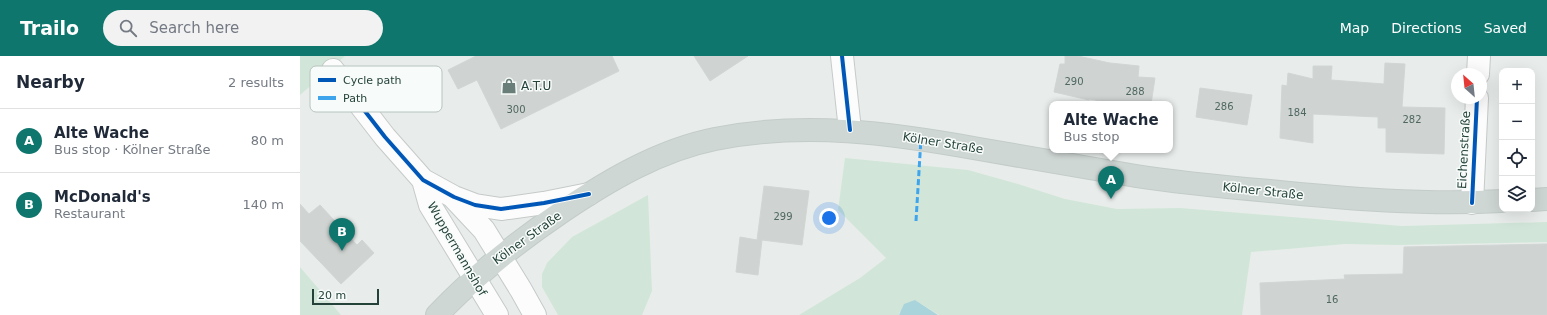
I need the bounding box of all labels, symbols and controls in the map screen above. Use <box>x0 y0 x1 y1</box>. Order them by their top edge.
search box <box>103 10 383 46</box>
text: Trailo <box>20 17 79 39</box>
icon: search <box>117 17 139 39</box>
text: Search here <box>149 19 239 37</box>
text: Map <box>1340 20 1369 36</box>
text: Directions <box>1391 20 1462 36</box>
text: Saved <box>1484 20 1527 36</box>
legend <box>310 66 442 112</box>
north arrow <box>1451 68 1487 104</box>
map controls <box>1499 68 1535 212</box>
button: + <box>1499 68 1535 104</box>
text: Nearby <box>16 72 85 92</box>
text: Cycle path <box>343 74 402 87</box>
text: 2 results <box>228 75 284 90</box>
house number: 290 <box>1064 76 1084 87</box>
shop icon: A.T.U <box>500 77 518 95</box>
place label: A.T.U <box>521 79 551 93</box>
house number: 288 <box>1125 86 1145 97</box>
text: Path <box>343 92 367 105</box>
popup <box>1049 101 1173 153</box>
house number: 286 <box>1214 101 1234 112</box>
house number: 300 <box>506 104 526 115</box>
button: − <box>1499 104 1535 140</box>
house number: 184 <box>1287 107 1307 118</box>
text: Alte Wache <box>1063 111 1159 129</box>
street label: Eichenstraße <box>1455 111 1473 189</box>
house number: 282 <box>1402 114 1422 125</box>
text: Alte Wache <box>54 124 149 142</box>
text: Bus stop <box>1063 129 1120 144</box>
street label: Kölner Straße <box>902 130 984 156</box>
text: A <box>24 133 34 148</box>
text: 80 m <box>251 133 284 148</box>
button: locate <box>1499 140 1535 176</box>
text: Bus stop · Kölner Straße <box>54 142 211 157</box>
pin: A <box>1098 166 1124 199</box>
button: layers <box>1499 176 1535 212</box>
street label: Kölner Straße <box>1222 180 1304 202</box>
text: McDonald's <box>54 188 151 206</box>
text: B <box>24 197 34 212</box>
text: 140 m <box>242 197 284 212</box>
street label: Wuppermannshof <box>424 200 490 299</box>
text: Restaurant <box>54 206 125 221</box>
street label: Kölner Straße <box>490 208 564 268</box>
your location <box>819 208 839 228</box>
house number: 299 <box>773 211 793 222</box>
pin: B <box>329 218 355 251</box>
scale bar <box>312 287 379 306</box>
text: 20 m <box>318 289 346 302</box>
house number: 16 <box>1326 294 1338 305</box>

